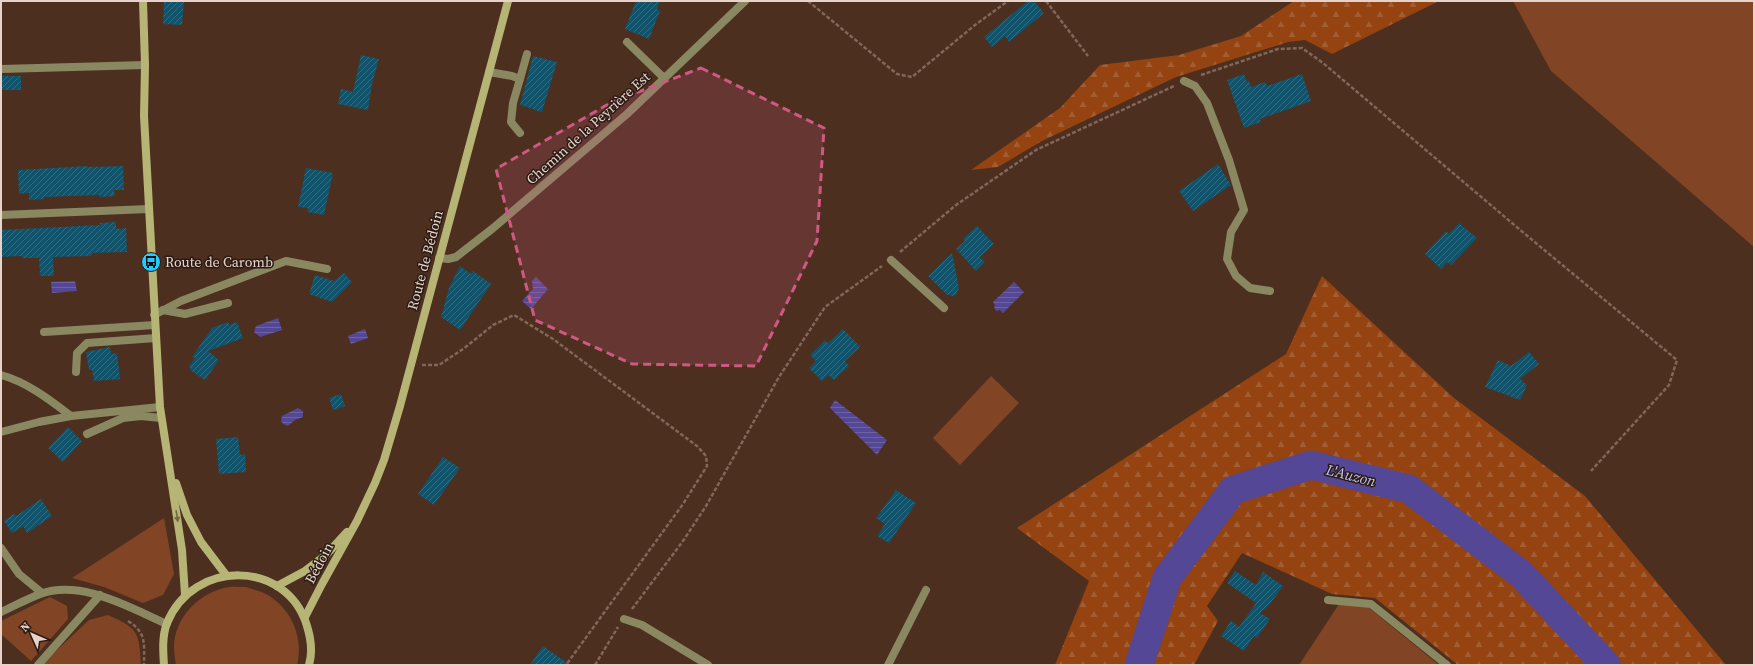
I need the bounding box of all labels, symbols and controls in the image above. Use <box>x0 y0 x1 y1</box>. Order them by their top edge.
street label: Chemin de la Peyrière Est <box>522 67 655 189</box>
street label: Route de Bédoin <box>402 208 448 312</box>
bus stop icon: Route de Caromb <box>140 251 162 273</box>
place label: Route de Caromb <box>165 252 273 272</box>
water label: L'Auzon <box>1323 458 1379 491</box>
one-way arrow <box>174 510 180 522</box>
street label: Bédoin <box>300 538 338 587</box>
north arrow <box>12 614 52 654</box>
text: N <box>17 619 33 635</box>

